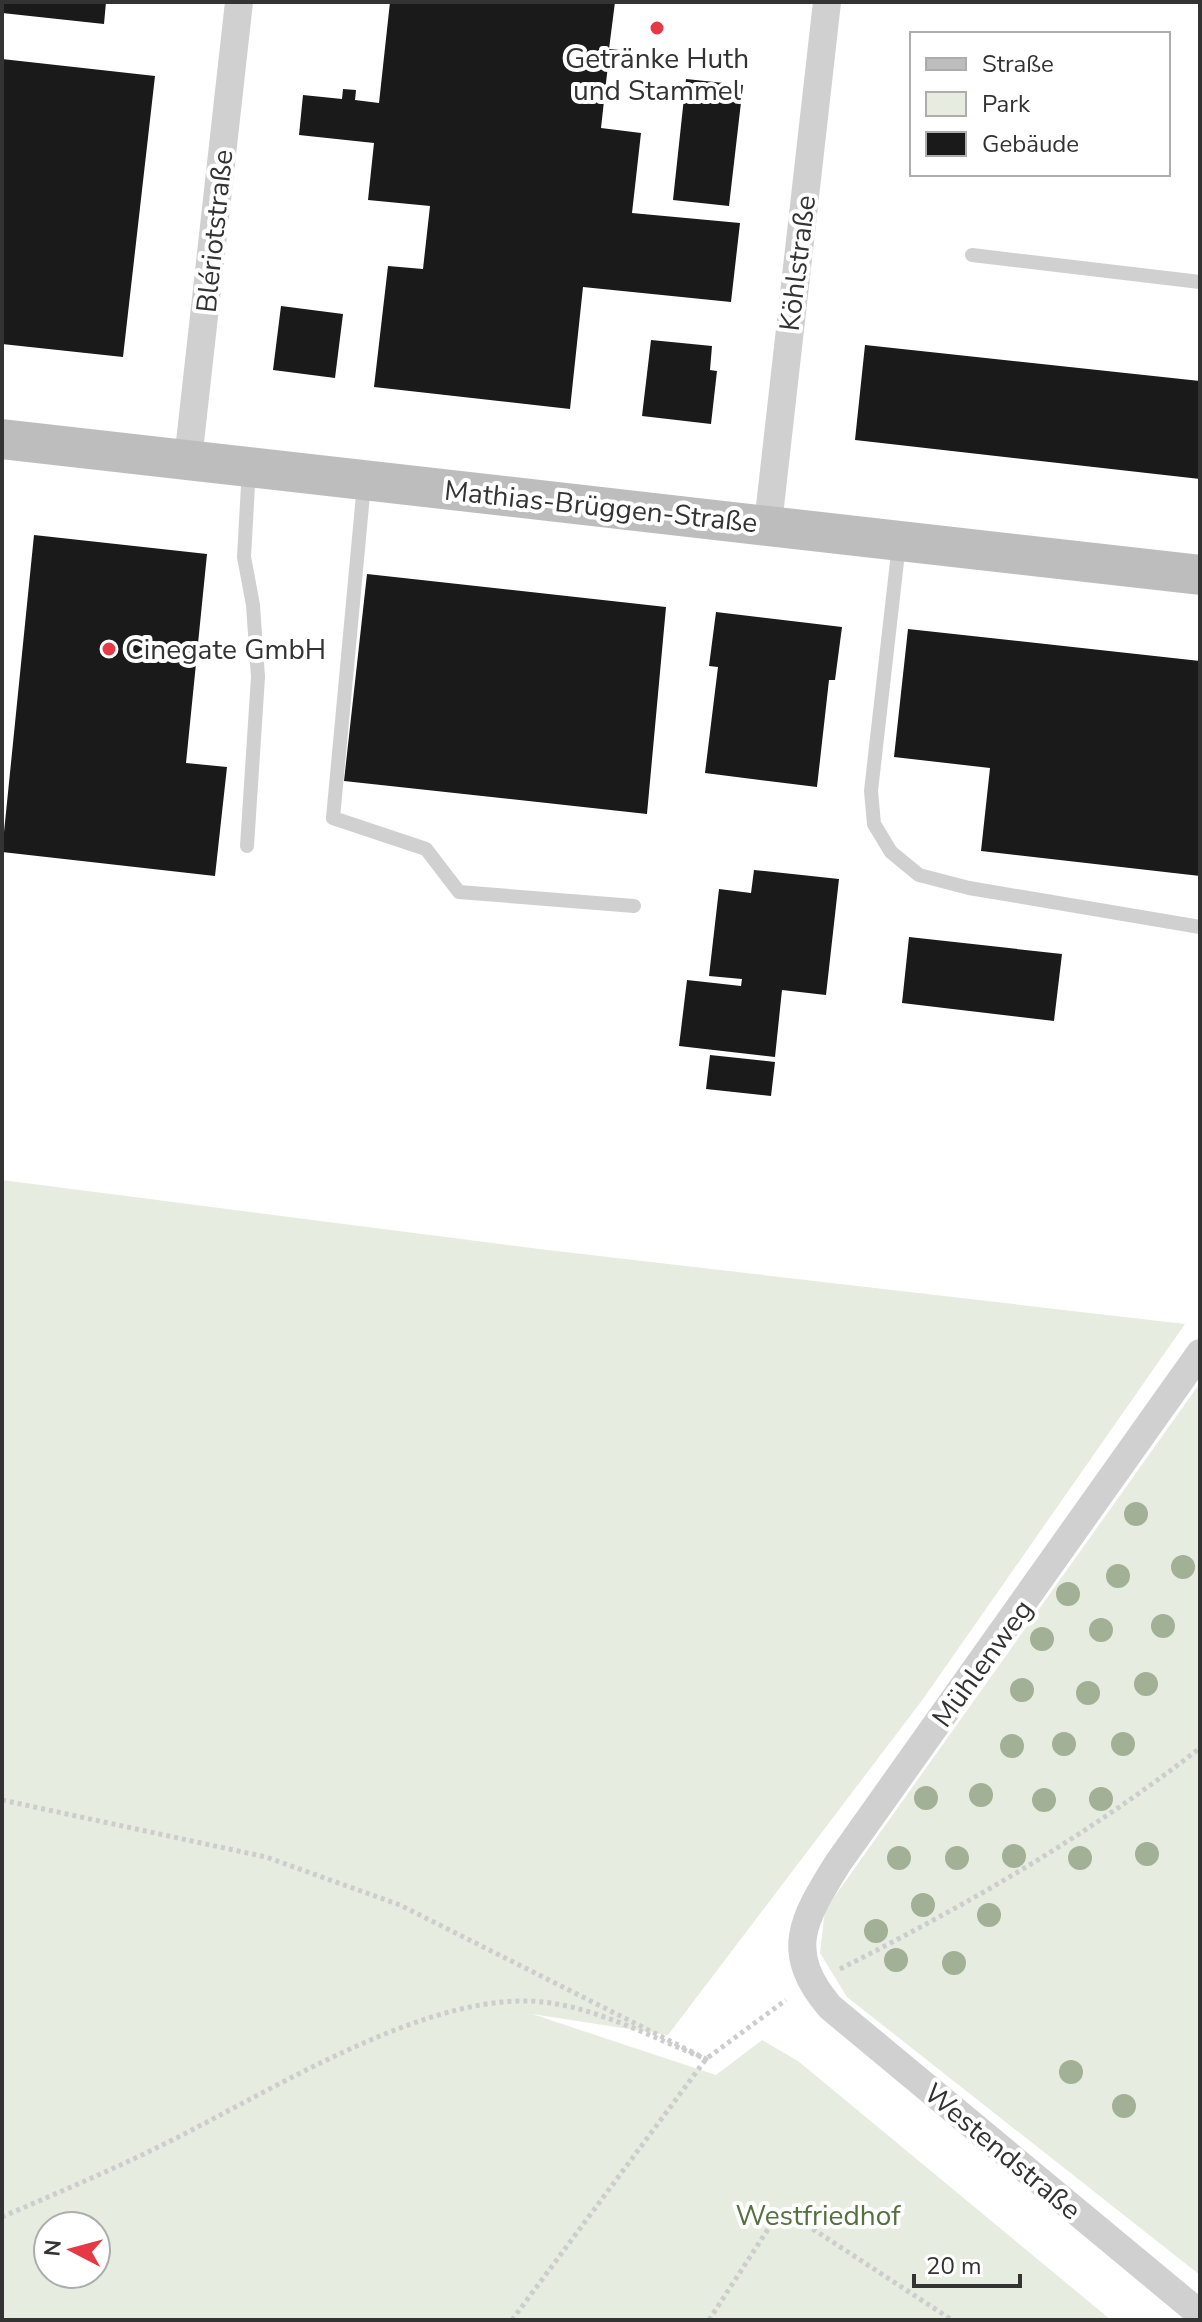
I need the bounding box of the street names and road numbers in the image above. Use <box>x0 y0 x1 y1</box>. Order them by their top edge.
street label: Blériotstraße <box>188 148 242 314</box>
street label: Köhlstraße <box>771 193 825 333</box>
street label: Mathias-Brüggen-Straße <box>442 472 759 542</box>
street label: Mühlenweg <box>924 1592 1042 1735</box>
street label: Westendstraße <box>916 2075 1089 2229</box>

